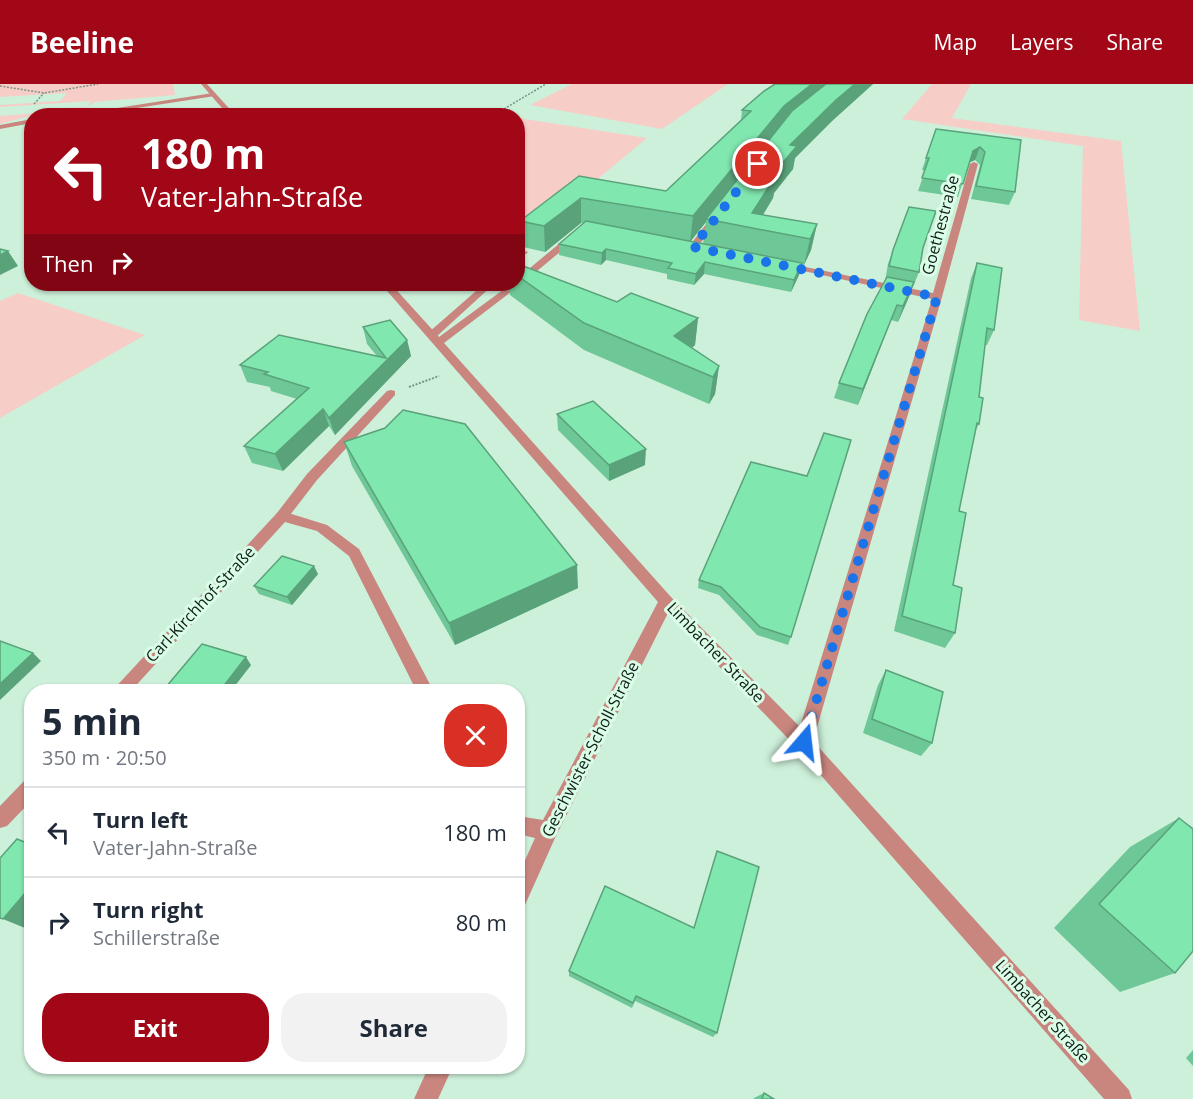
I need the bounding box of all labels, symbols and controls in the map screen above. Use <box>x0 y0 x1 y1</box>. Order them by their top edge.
text: Beeline <box>30 23 134 61</box>
text: Map <box>934 28 977 56</box>
text: Layers <box>1010 28 1074 56</box>
text: Share <box>1107 28 1163 56</box>
text: 180 m <box>141 124 265 181</box>
icon: left <box>42 132 120 210</box>
pin <box>732 138 783 189</box>
icon: arrive <box>741 147 774 180</box>
street label: Goethestraße <box>916 173 964 277</box>
text: Vater-Jahn-Straße <box>141 178 363 215</box>
icon: right <box>105 246 138 279</box>
text: Then <box>42 248 93 278</box>
street label: Carl-Kirchhof-Straße <box>140 541 260 667</box>
street label: Limbacher Straße <box>662 597 770 707</box>
street label: Geschwister-Scholl-Straße <box>536 658 644 840</box>
text: 5 min <box>42 697 142 746</box>
button: close <box>444 704 507 767</box>
position arrow <box>772 710 836 774</box>
text: 350 m · 20:50 <box>42 744 167 771</box>
text: Turn left <box>93 804 188 834</box>
icon: left <box>42 816 75 849</box>
text: 180 m <box>443 817 507 847</box>
text: Vater-Jahn-Straße <box>93 834 258 861</box>
text: Turn right <box>93 894 204 924</box>
icon: right <box>42 906 75 939</box>
text: 80 m <box>456 907 507 937</box>
text: Schillerstraße <box>93 924 220 951</box>
street label: Limbacher Straße <box>991 955 1095 1067</box>
button: Exit <box>42 993 269 1062</box>
button: Share <box>281 993 507 1062</box>

